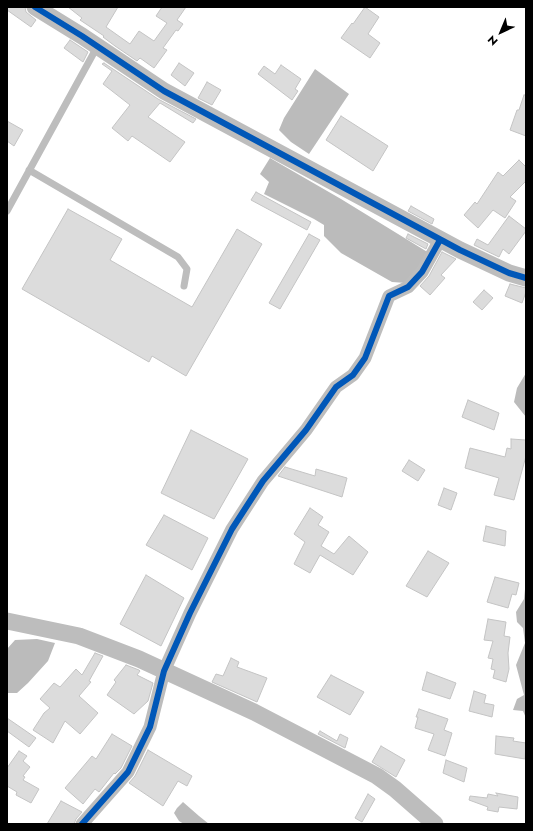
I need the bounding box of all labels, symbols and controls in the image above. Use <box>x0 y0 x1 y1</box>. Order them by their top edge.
north arrow <box>481 12 521 52</box>
text: N <box>484 32 501 49</box>

